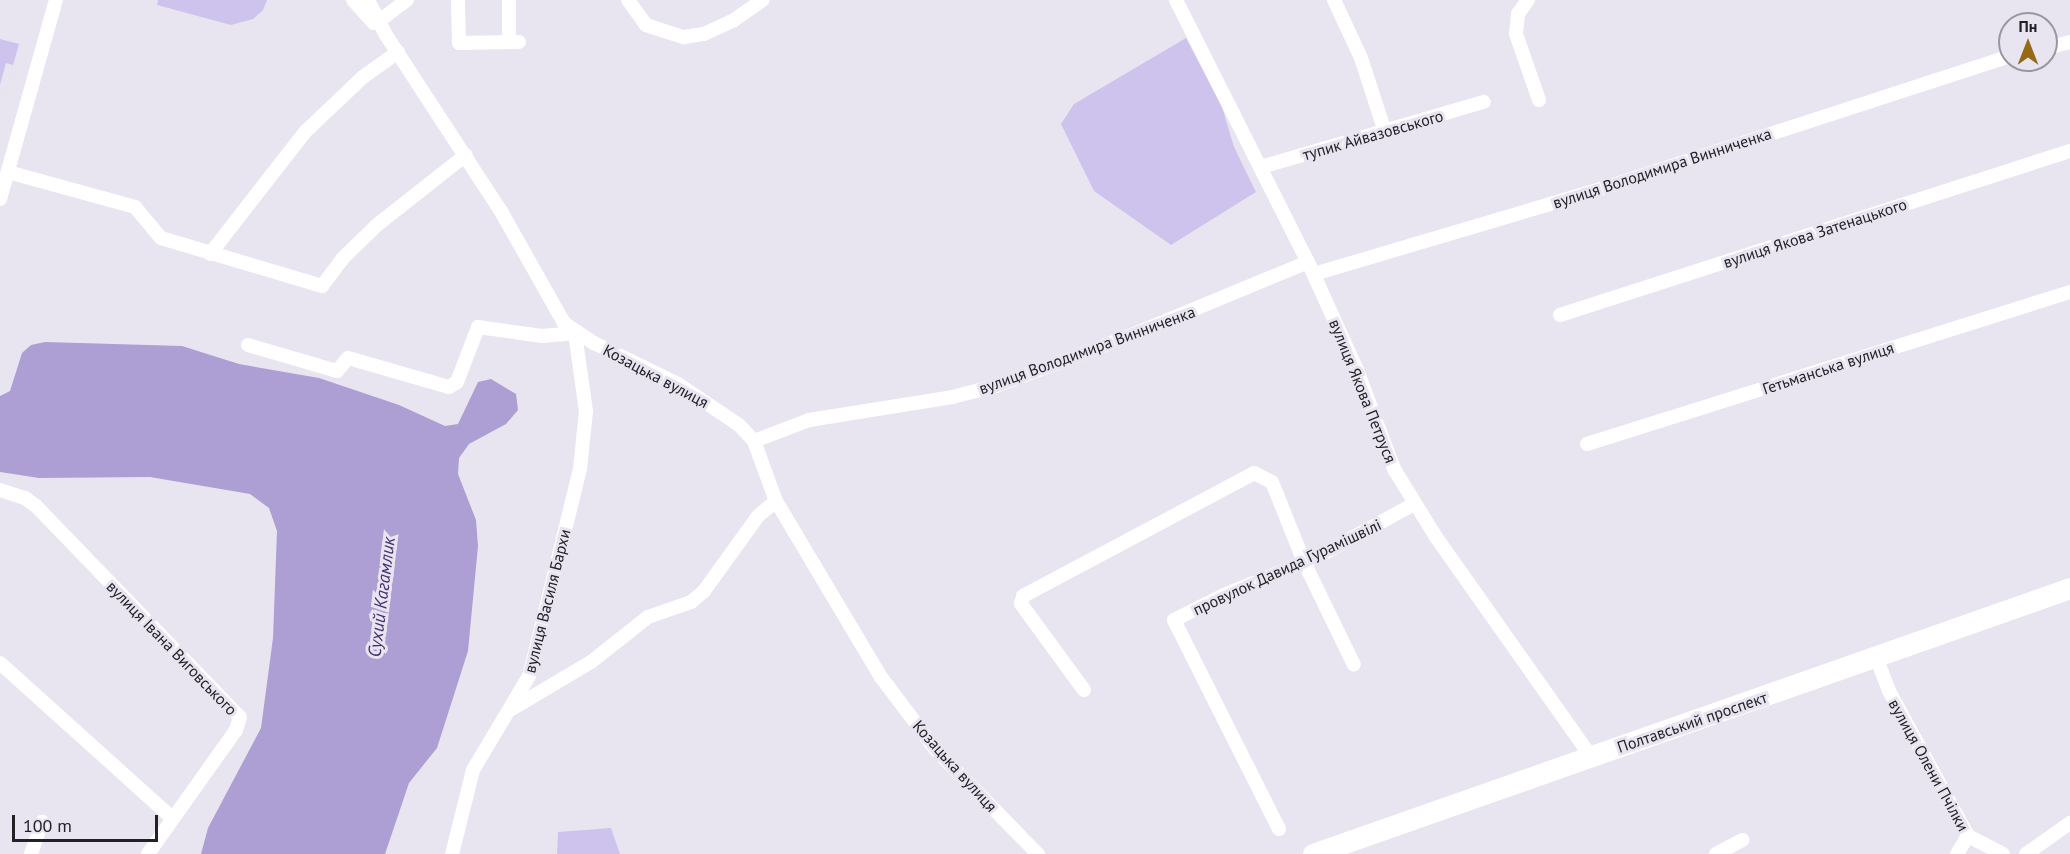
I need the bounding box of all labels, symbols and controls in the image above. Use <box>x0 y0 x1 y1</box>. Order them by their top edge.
north arrow <box>1998 12 2058 72</box>
text: Пн <box>2019 16 2037 36</box>
street label: тупик Айвазовського <box>1300 106 1446 164</box>
street label: вулиця Володимира Винниченка <box>1550 124 1774 212</box>
street label: вулиця Якова Затенацького <box>1721 194 1909 272</box>
street label: вулиця Володимира Винниченка <box>976 302 1198 398</box>
street label: вулиця Якова Петруся <box>1325 316 1401 466</box>
street label: Гетьманська вулиця <box>1760 338 1896 398</box>
street label: Козацька вулиця <box>600 340 712 412</box>
street label: провулок Давида Гурамішвілі <box>1190 515 1384 619</box>
street label: вулиця Василя Бархи <box>520 527 574 675</box>
water label: Сухий Кагамлик <box>364 536 400 658</box>
street label: вулиця Івана Виговського <box>103 577 241 719</box>
street label: Полтавський проспект <box>1615 687 1769 757</box>
street label: вулиця Олени Пчілки <box>1885 696 1973 834</box>
street label: Козацька вулиця <box>909 716 1001 816</box>
scale bar <box>15 803 160 841</box>
text: 100 m <box>23 814 72 837</box>

